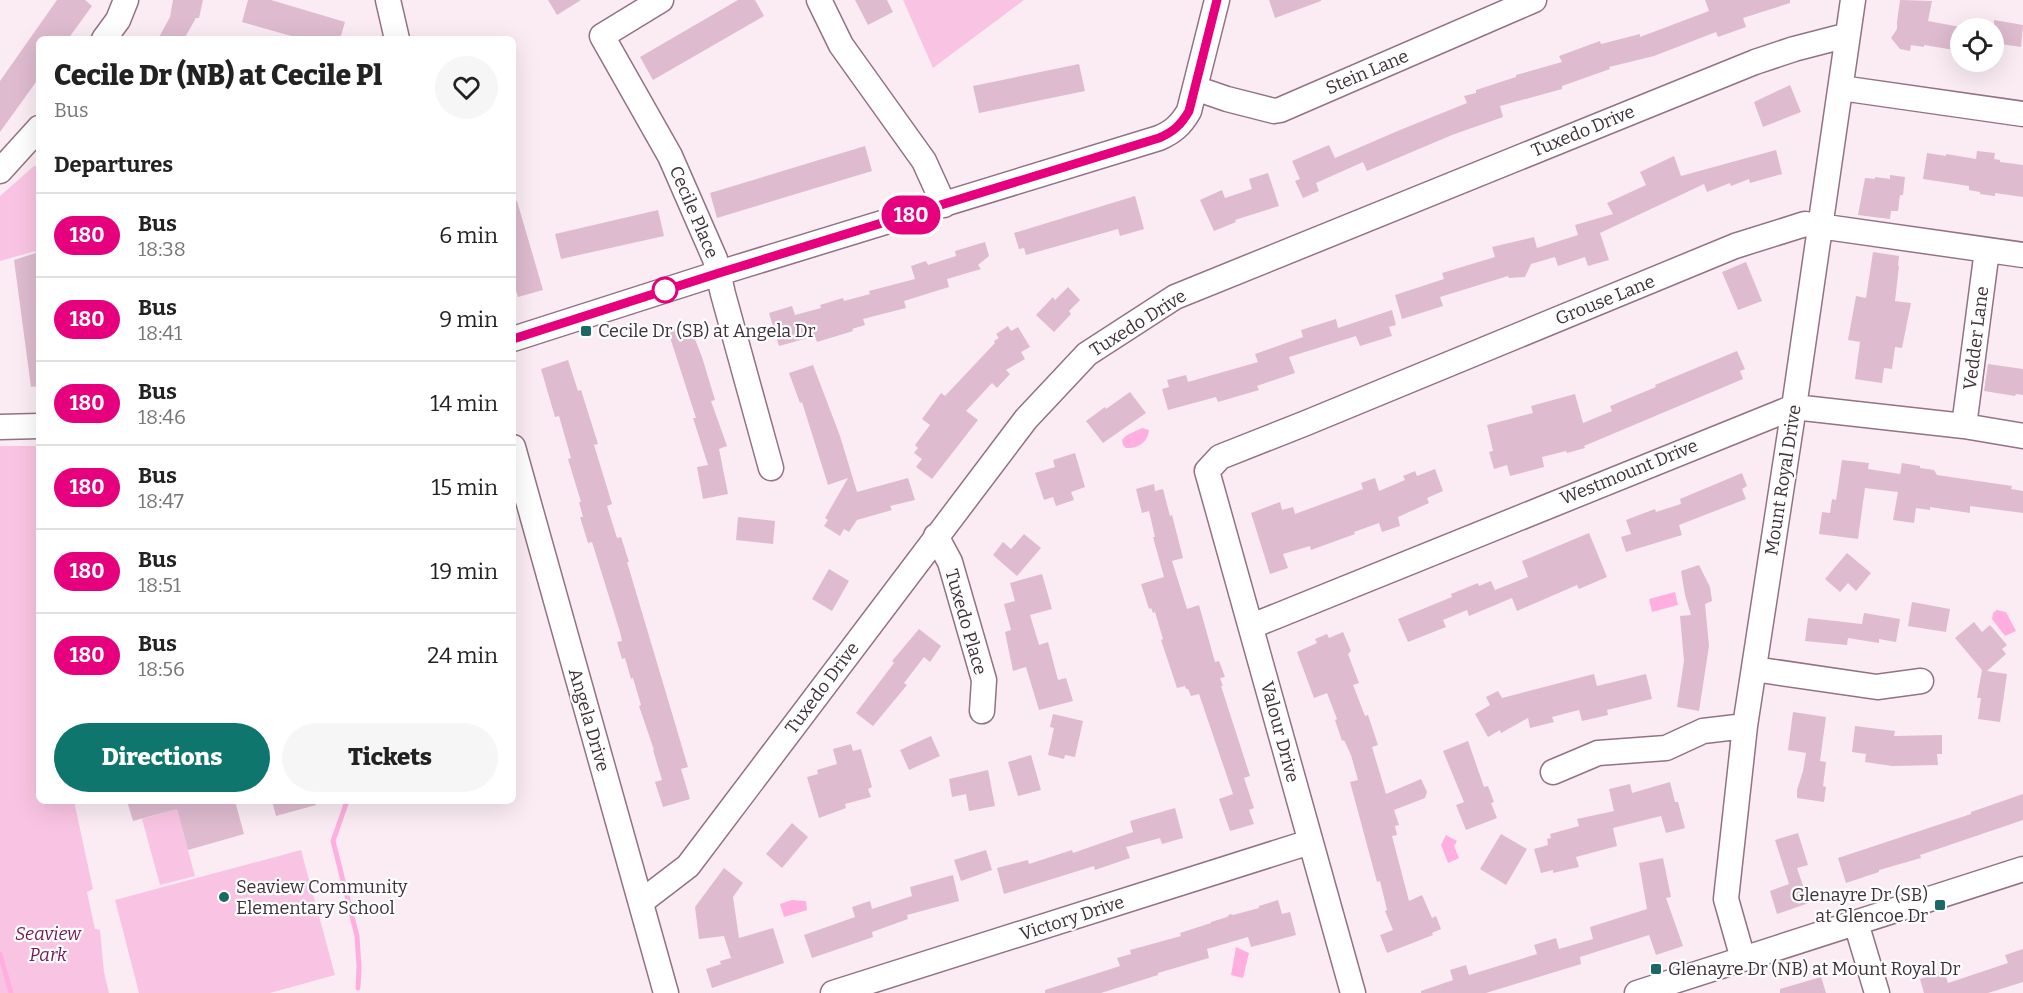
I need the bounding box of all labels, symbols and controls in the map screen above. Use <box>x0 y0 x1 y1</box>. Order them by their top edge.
map controls <box>1950 18 2004 72</box>
button: locate <box>1950 18 2004 72</box>
street label: Stein Lane <box>1322 45 1412 99</box>
button: heart <box>435 56 498 119</box>
text: Cecile Dr (NB) at Cecile Pl <box>54 59 382 92</box>
text: Bus <box>54 98 89 122</box>
street label: Tuxedo Drive <box>1528 100 1638 162</box>
text: Departures <box>54 151 173 178</box>
street label: Cecile Place <box>665 163 723 261</box>
line badge: 180 <box>876 196 946 234</box>
text: 180 <box>893 202 929 228</box>
text: Bus <box>138 210 177 237</box>
text: 180 <box>69 222 105 248</box>
text: 6 min <box>439 222 498 249</box>
text: 18:38 <box>138 237 186 261</box>
street label: Grouse Lane <box>1552 270 1658 330</box>
unlabelled marker <box>652 277 678 303</box>
street label: Tuxedo Drive <box>1086 285 1190 361</box>
street label: Vedder Lane <box>1959 285 1993 391</box>
text: Bus <box>138 294 177 321</box>
text: 180 <box>69 306 105 332</box>
text: 9 min <box>439 306 498 333</box>
place label: Cecile Dr (SB) at Angela Dr <box>598 320 815 342</box>
text: 18:41 <box>138 321 182 345</box>
marker: Cecile Dr (SB) at Angela Dr <box>579 324 593 338</box>
text: Bus <box>138 378 177 405</box>
text: 180 <box>69 390 105 416</box>
text: 14 min <box>430 390 498 417</box>
street label: Mount Royal Drive <box>1760 403 1806 557</box>
text: 18:46 <box>138 405 186 429</box>
street label: Westmount Drive <box>1557 434 1701 510</box>
text: Bus <box>138 462 177 489</box>
text: 180 <box>69 474 105 500</box>
text: 15 min <box>431 474 498 501</box>
text: 18:47 <box>138 489 184 513</box>
text: Bus <box>138 546 177 573</box>
text: 180 <box>69 558 105 584</box>
text: 19 min <box>430 558 498 585</box>
street label: Tuxedo Place <box>940 567 992 677</box>
text: 18:51 <box>138 573 181 597</box>
text: Bus <box>138 630 177 657</box>
street label: Tuxedo Drive <box>780 638 864 738</box>
text: 180 <box>69 642 105 668</box>
text: 24 min <box>427 642 498 669</box>
text: 18:56 <box>138 657 185 681</box>
street label: Angela Drive <box>564 666 614 774</box>
street label: Valour Drive <box>1256 679 1304 785</box>
button: Directions <box>54 723 270 792</box>
button: Tickets <box>282 723 498 792</box>
place label: Seaview Community Elementary School <box>236 876 408 919</box>
place label: Glenayre Dr (SB) at Glencoe Dr <box>1791 884 1928 927</box>
marker: Seaview Community Elementary School <box>217 890 231 904</box>
street label: Victory Drive <box>1017 891 1127 945</box>
marker: Glenayre Dr (SB) at Glencoe Dr <box>1933 898 1947 912</box>
park label: Seaview Park <box>15 923 82 966</box>
place label: Glenayre Dr (NB) at Mount Royal Dr <box>1668 958 1960 980</box>
marker: Glenayre Dr (NB) at Mount Royal Dr <box>1649 962 1663 976</box>

